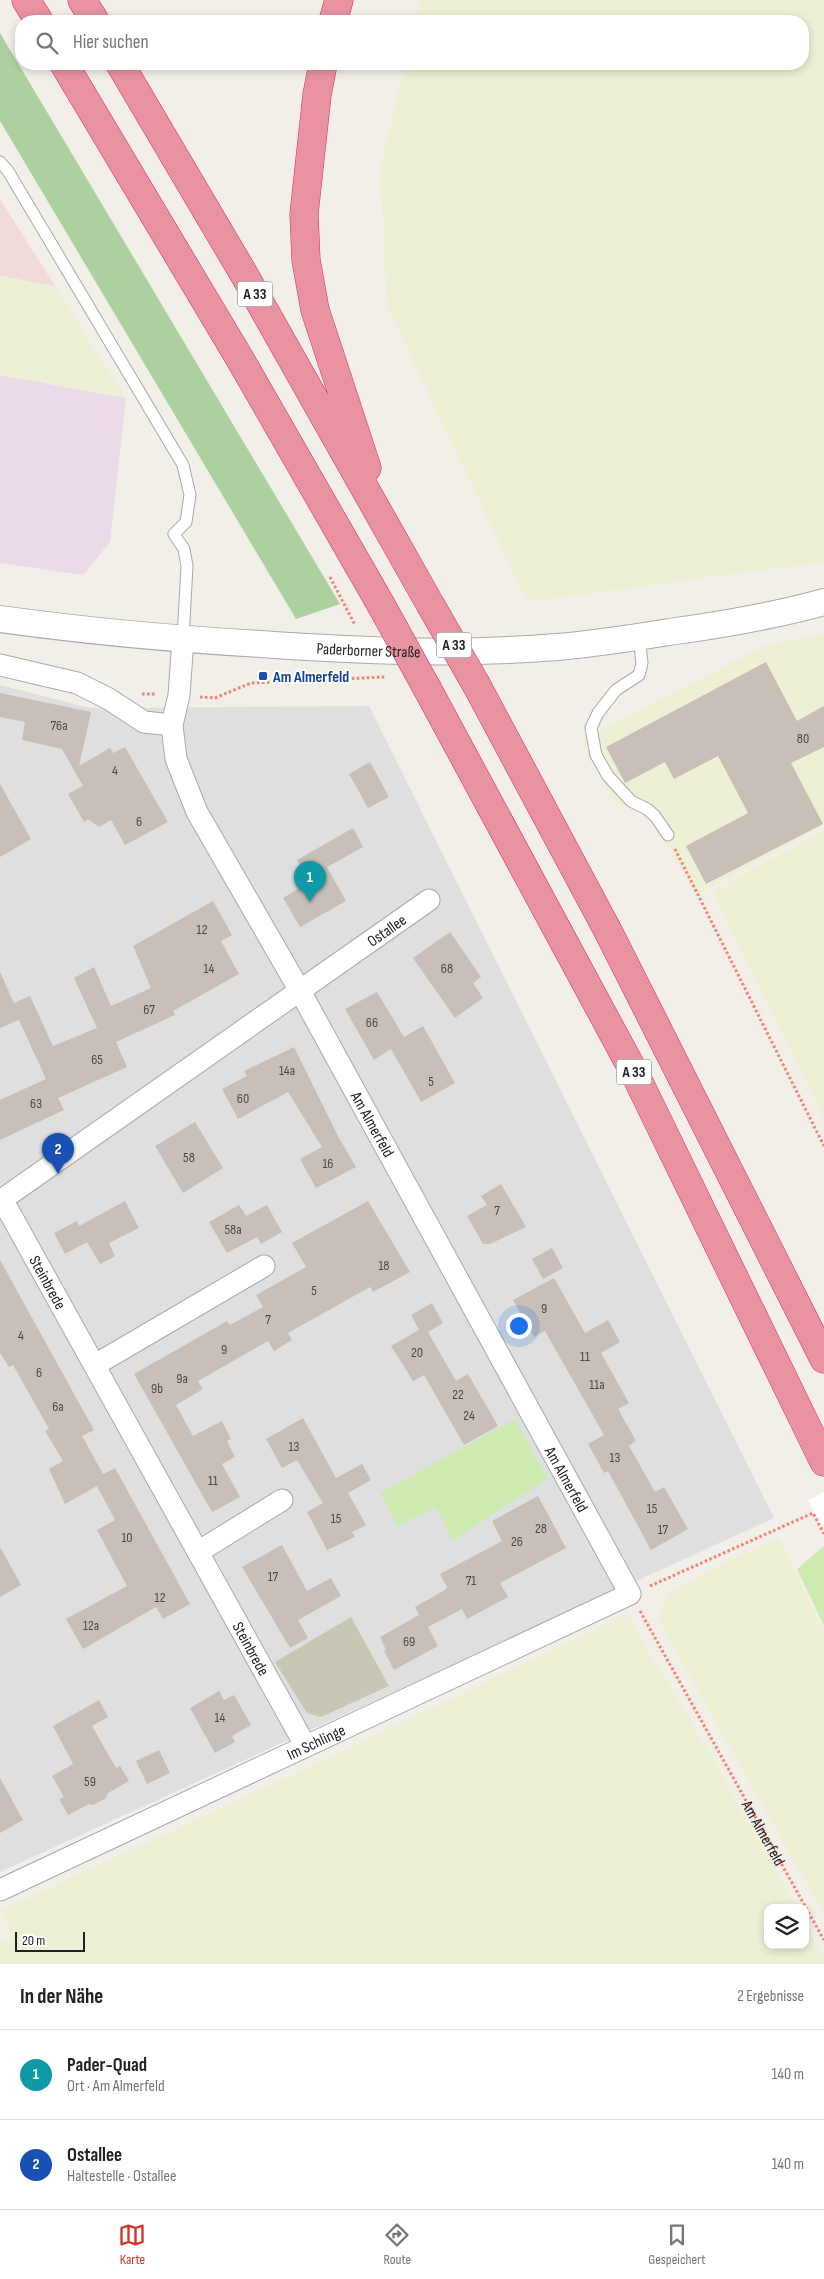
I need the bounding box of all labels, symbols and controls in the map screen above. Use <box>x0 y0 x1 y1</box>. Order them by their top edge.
search box <box>15 15 809 70</box>
icon: search <box>33 29 61 57</box>
text: Hier suchen <box>73 31 149 54</box>
road number: A 33 <box>238 282 272 306</box>
road number: A 33 <box>436 632 472 658</box>
street label: Paderborner Straße <box>316 640 421 662</box>
place label: Am Almerfeld <box>272 668 349 687</box>
marker: Am Almerfeld <box>257 670 269 682</box>
house number: 76a <box>50 717 68 734</box>
house number: 80 <box>797 730 809 747</box>
house number: 4 <box>112 762 118 779</box>
house number: 6 <box>136 813 142 830</box>
pin: 1 <box>294 861 326 902</box>
street label: Ostallee <box>364 911 410 951</box>
house number: 12 <box>197 921 208 938</box>
house number: 14 <box>204 960 215 977</box>
house number: 68 <box>441 960 453 977</box>
house number: 67 <box>143 1001 155 1018</box>
house number: 66 <box>366 1014 378 1031</box>
house number: 65 <box>91 1051 103 1068</box>
road number: A 33 <box>616 1060 652 1084</box>
house number: 14a <box>279 1062 295 1079</box>
house number: 5 <box>428 1073 434 1090</box>
street label: Am Almerfeld <box>345 1088 397 1161</box>
house number: 60 <box>237 1090 249 1107</box>
house number: 63 <box>30 1095 42 1112</box>
pin: 2 <box>42 1133 74 1174</box>
house number: 58 <box>183 1149 195 1166</box>
house number: 16 <box>322 1155 334 1172</box>
house number: 7 <box>494 1202 500 1219</box>
house number: 58a <box>224 1221 242 1238</box>
street label: Steinbrede <box>24 1253 69 1313</box>
house number: 18 <box>378 1257 390 1274</box>
house number: 5 <box>311 1282 317 1299</box>
house number: 9 <box>541 1300 547 1317</box>
house number: 7 <box>265 1311 271 1328</box>
your location <box>506 1313 532 1339</box>
house number: 4 <box>18 1327 24 1344</box>
house number: 9 <box>221 1341 227 1358</box>
house number: 20 <box>411 1344 423 1361</box>
house number: 11 <box>580 1348 590 1365</box>
house number: 6 <box>36 1364 42 1381</box>
house number: 9a <box>176 1370 188 1387</box>
house number: 11a <box>589 1376 605 1393</box>
house number: 9b <box>151 1380 163 1397</box>
house number: 22 <box>452 1386 464 1403</box>
house number: 6a <box>52 1398 64 1415</box>
house number: 24 <box>463 1407 475 1424</box>
house number: 13 <box>289 1438 300 1455</box>
street label: Am Almerfeld <box>539 1443 591 1516</box>
house number: 13 <box>610 1449 621 1466</box>
house number: 11 <box>208 1472 218 1489</box>
house number: 15 <box>647 1500 658 1517</box>
house number: 15 <box>331 1510 342 1527</box>
house number: 28 <box>535 1520 547 1537</box>
house number: 17 <box>658 1521 669 1538</box>
house number: 10 <box>121 1529 133 1546</box>
house number: 26 <box>511 1533 523 1550</box>
house number: 17 <box>268 1568 279 1585</box>
house number: 71 <box>466 1572 476 1589</box>
house number: 12 <box>155 1589 166 1606</box>
house number: 12a <box>83 1617 99 1634</box>
street label: Steinbrede <box>228 1619 273 1679</box>
house number: 69 <box>403 1633 415 1650</box>
house number: 14 <box>215 1709 226 1726</box>
street label: Im Schlinge <box>284 1721 349 1765</box>
house number: 59 <box>84 1773 96 1790</box>
street label: Am Almerfeld <box>736 1797 789 1869</box>
map controls <box>764 1904 809 1949</box>
button: layers <box>764 1904 809 1949</box>
scale bar <box>15 1929 85 1952</box>
text: 20 m <box>22 1932 45 1949</box>
text: In der Nähe <box>20 1984 103 2009</box>
text: 2 Ergebnisse <box>737 1987 804 2006</box>
text: Pader-Quad <box>67 2054 147 2077</box>
text: 1 <box>33 2065 39 2084</box>
text: 140 m <box>772 2065 804 2084</box>
text: Ort · Am Almerfeld <box>67 2077 165 2096</box>
text: Ostallee <box>67 2144 122 2167</box>
text: 2 <box>32 2155 40 2174</box>
text: 140 m <box>772 2155 804 2174</box>
text: Haltestelle · Ostallee <box>67 2167 176 2186</box>
tab: Karte <box>118 2221 146 2268</box>
tab: Route <box>383 2221 411 2268</box>
tab: Gespeichert <box>648 2221 706 2268</box>

